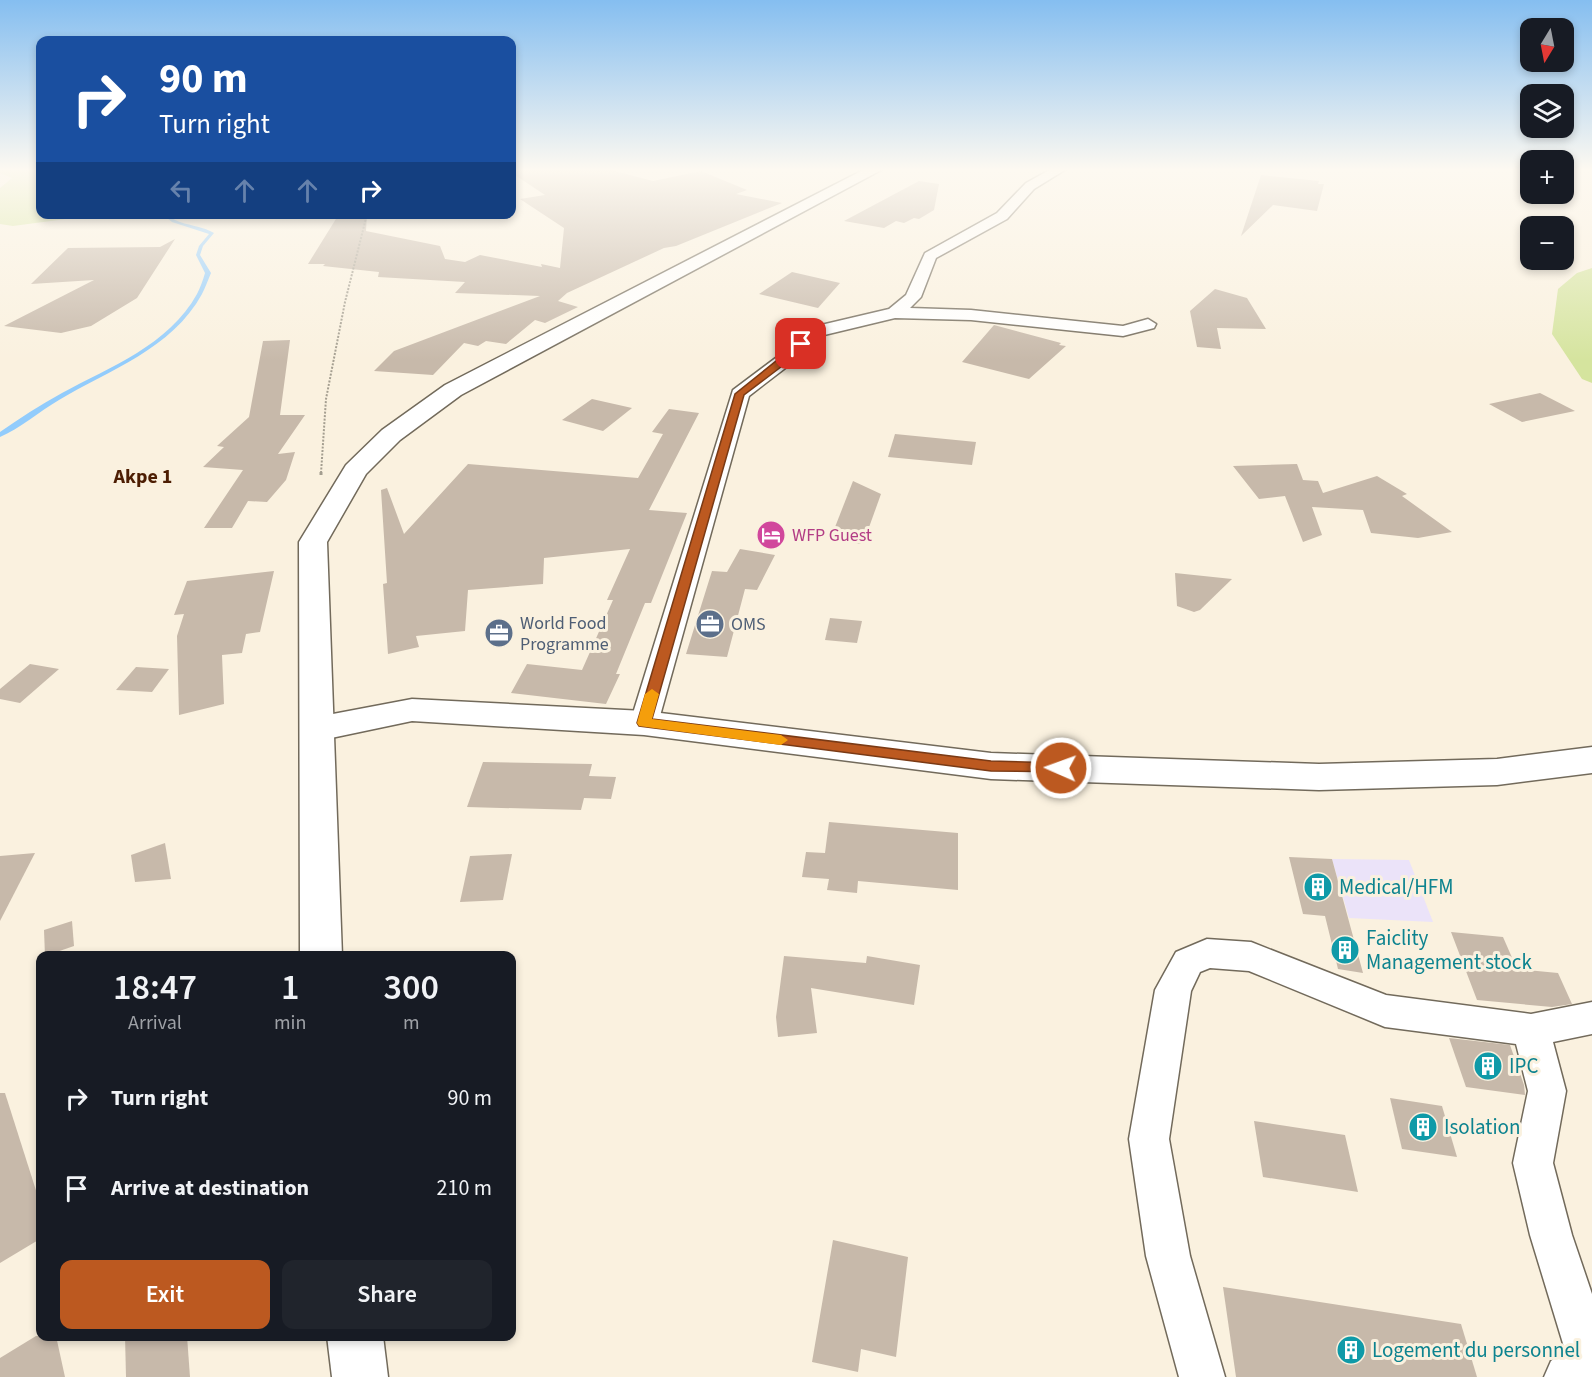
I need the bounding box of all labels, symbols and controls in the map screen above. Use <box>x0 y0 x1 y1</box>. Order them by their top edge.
north arrow <box>1520 18 1574 72</box>
map controls <box>1520 18 1574 270</box>
text: 90 m <box>159 49 248 109</box>
icon: right <box>60 60 138 138</box>
button: layers <box>1520 84 1574 138</box>
text: Turn right <box>159 105 270 144</box>
button: + <box>1520 150 1574 204</box>
icon: left <box>165 174 198 207</box>
icon: ahead <box>228 174 261 207</box>
icon: ahead <box>291 174 324 207</box>
icon: right <box>354 174 387 207</box>
button: − <box>1520 216 1574 270</box>
pin <box>775 318 826 369</box>
icon: arrive <box>784 327 817 360</box>
district label: Akpe 1 <box>113 463 172 491</box>
hotel icon: WFP Guest <box>755 519 787 551</box>
place label: WFP Guest <box>792 523 872 548</box>
office icon: OMS <box>694 608 726 640</box>
place label: World Food Programme <box>520 611 609 657</box>
place label: OMS <box>731 612 766 637</box>
office icon: World Food Programme <box>483 617 515 649</box>
position arrow <box>1029 736 1093 800</box>
building icon: Medical/HFM <box>1302 871 1334 903</box>
place label: Medical/HFM <box>1339 872 1454 902</box>
place label: Faiclity Management stock <box>1366 923 1532 977</box>
building icon: Faiclity Management stock <box>1329 934 1361 966</box>
text: 18:47 <box>113 962 197 1013</box>
text: 1 <box>281 962 299 1013</box>
text: 300 <box>383 962 439 1013</box>
text: Arrival <box>128 1009 182 1037</box>
text: min <box>274 1009 306 1037</box>
text: m <box>403 1009 419 1037</box>
building icon: IPC <box>1472 1050 1504 1082</box>
place label: IPC <box>1509 1051 1538 1081</box>
icon: right <box>60 1082 93 1115</box>
text: Turn right <box>111 1082 208 1114</box>
text: 90 m <box>447 1082 492 1114</box>
building icon: Isolation <box>1407 1111 1439 1143</box>
place label: Isolation <box>1444 1112 1521 1142</box>
icon: arrive <box>60 1172 93 1205</box>
text: Arrive at destination <box>111 1172 309 1204</box>
text: 210 m <box>437 1172 492 1204</box>
button: Exit <box>60 1260 270 1329</box>
button: Share <box>282 1260 492 1329</box>
building icon: Logement du personnel <box>1335 1334 1367 1366</box>
place label: Logement du personnel <box>1372 1335 1580 1365</box>

